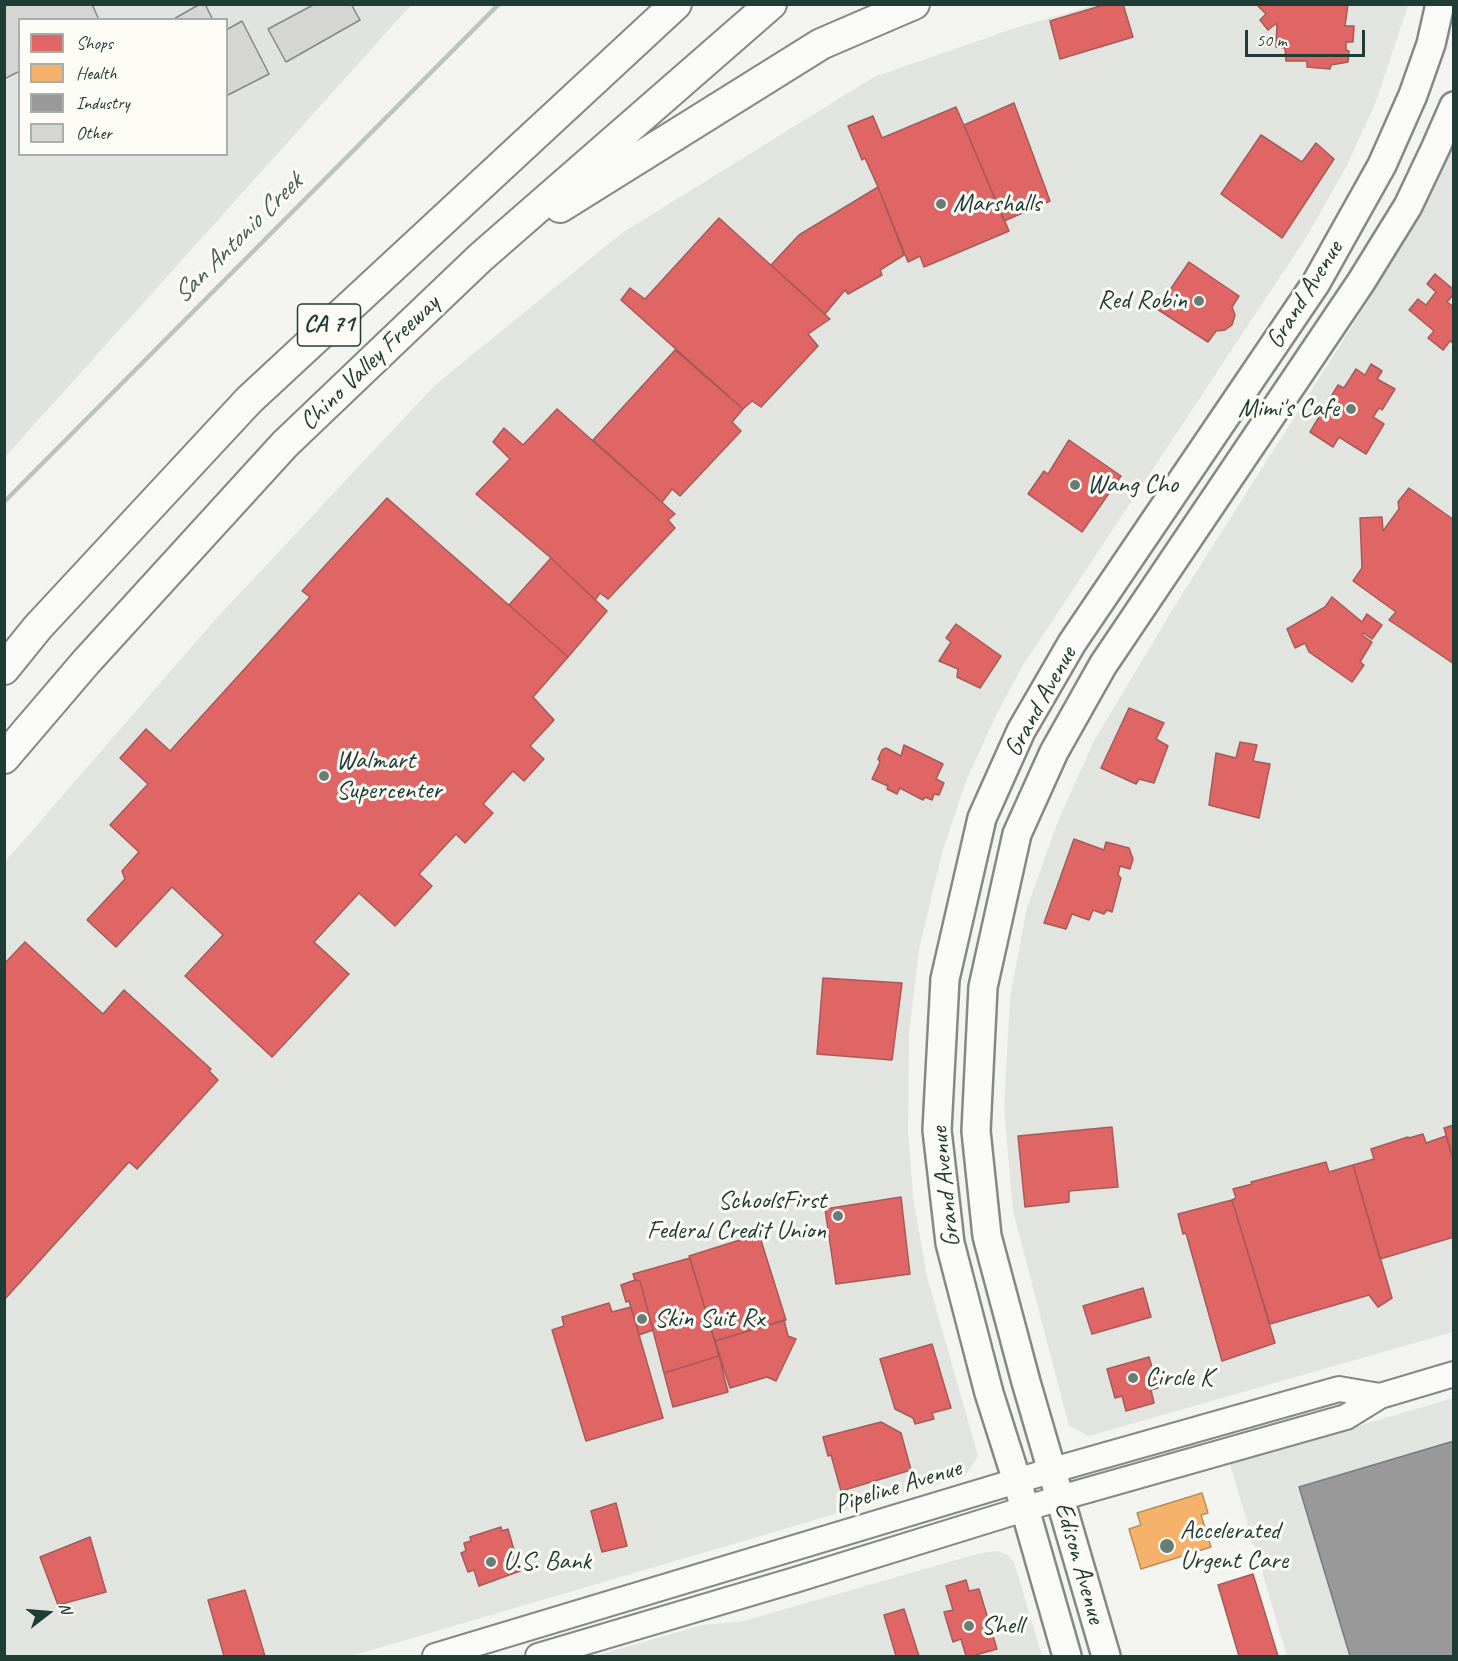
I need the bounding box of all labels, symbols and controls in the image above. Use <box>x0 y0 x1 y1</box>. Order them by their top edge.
legend <box>18 18 228 156</box>
scale bar <box>1248 18 1368 56</box>
text: 50 m <box>1256 29 1287 51</box>
text: Shops <box>76 32 113 54</box>
text: Health <box>76 62 116 84</box>
text: Industry <box>76 92 130 114</box>
text: Other <box>76 122 112 144</box>
water label: San Antonio Creek <box>166 167 310 311</box>
place label: Marshalls <box>953 188 1041 220</box>
marker: Marshalls <box>934 197 948 211</box>
street label: Grand Avenue <box>1260 235 1350 355</box>
place label: Red Robin <box>1098 285 1187 317</box>
street label: Chino Valley Freeway <box>294 288 446 438</box>
marker: Red Robin <box>1192 294 1206 308</box>
road number: CA 71 <box>298 304 360 346</box>
place label: Mimi's Cafe <box>1238 393 1339 425</box>
marker: Mimi's Cafe <box>1344 402 1358 416</box>
place label: Wang Cho <box>1087 469 1178 501</box>
marker: Wang Cho <box>1068 478 1082 492</box>
street label: Grand Avenue <box>998 641 1084 763</box>
place label: Walmart Supercenter <box>336 745 442 806</box>
marker: Walmart Supercenter <box>317 769 331 783</box>
street label: Grand Avenue <box>924 1125 968 1249</box>
place label: SchoolsFirst Federal Credit Union <box>647 1185 826 1246</box>
marker: SchoolsFirst Federal Credit Union <box>831 1209 845 1223</box>
place label: Skin Suit Rx <box>654 1303 764 1335</box>
marker: Skin Suit Rx <box>635 1312 649 1326</box>
place label: Circle K <box>1145 1362 1213 1394</box>
marker: Circle K <box>1126 1371 1140 1385</box>
street label: Pipeline Avenue <box>831 1453 965 1521</box>
street label: Edison Avenue <box>1047 1499 1111 1627</box>
place label: Accelerated Urgent Care <box>1180 1515 1288 1576</box>
marker: Accelerated Urgent Care <box>1158 1537 1176 1555</box>
place label: U.S. Bank <box>503 1546 591 1578</box>
marker: U.S. Bank <box>484 1555 498 1569</box>
north arrow <box>18 1583 78 1643</box>
text: N <box>54 1601 76 1616</box>
place label: Shell <box>981 1610 1023 1642</box>
marker: Shell <box>962 1619 976 1633</box>

